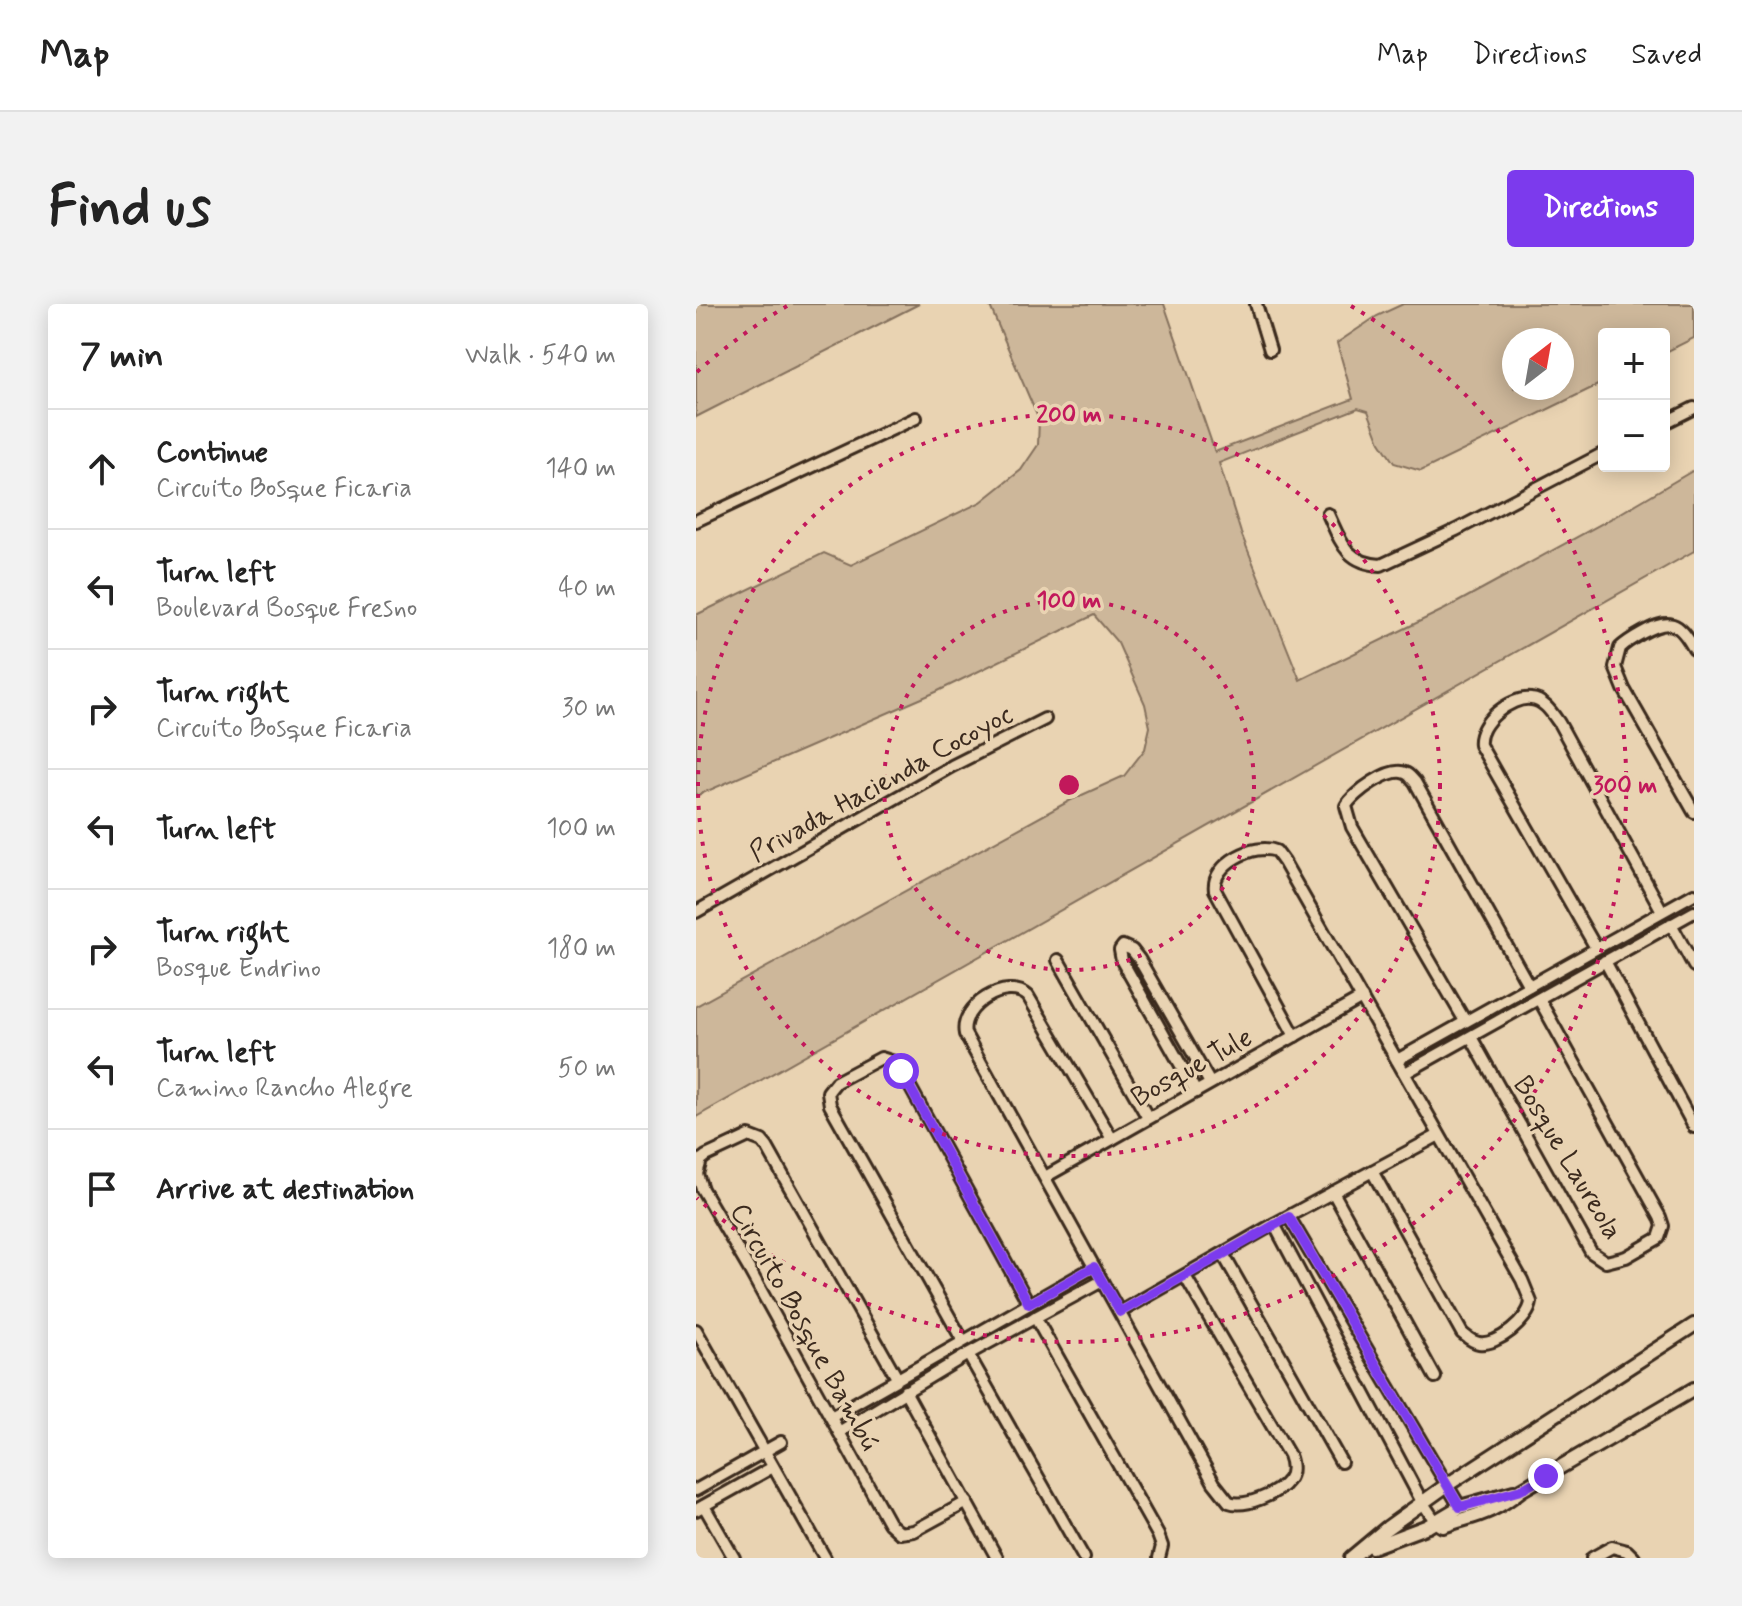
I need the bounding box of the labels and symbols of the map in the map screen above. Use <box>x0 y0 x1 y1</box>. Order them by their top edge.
north arrow <box>1502 328 1574 400</box>
text: 200 m <box>1036 400 1102 431</box>
text: 100 m <box>1037 586 1101 617</box>
street label: Privada Hacienda Cocoyoc <box>743 696 1019 872</box>
centre of rings <box>1055 771 1083 799</box>
text: 300 m <box>1593 771 1657 802</box>
street label: Bosque Tule <box>1125 1020 1260 1117</box>
route start <box>883 1053 919 1089</box>
street label: Bosque Laureola <box>1503 1069 1630 1247</box>
street label: Circuito Bosque Bambú <box>720 1197 887 1458</box>
route end <box>1528 1458 1564 1494</box>

